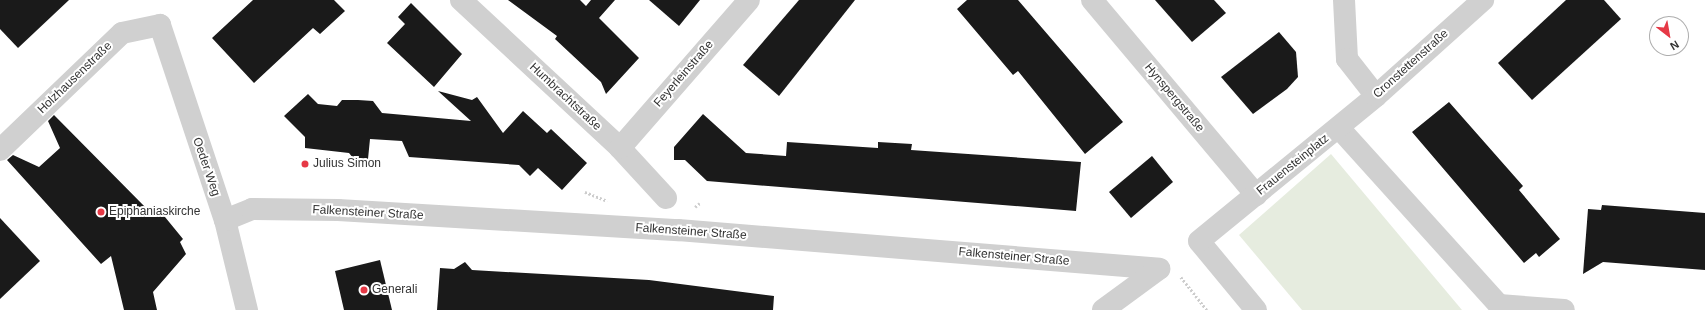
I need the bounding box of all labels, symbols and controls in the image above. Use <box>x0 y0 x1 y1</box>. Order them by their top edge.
north arrow <box>1649 16 1689 56</box>
street label: Cronstettenstraße <box>1370 27 1452 101</box>
street label: Feyerleinstraße <box>651 38 717 110</box>
text: N <box>1668 38 1681 53</box>
street label: Holzhausenstraße <box>35 39 115 117</box>
street label: Humbrachtstraße <box>526 60 604 134</box>
street label: Hynspergstraße <box>1141 61 1207 135</box>
street label: Frauensteinplatz <box>1254 131 1332 199</box>
street label: Oeder Weg <box>189 136 223 198</box>
place label: Julius Simon <box>313 157 381 171</box>
marker: Julius Simon <box>300 159 310 169</box>
street label: Falkensteiner Straße <box>312 203 424 223</box>
place label: Epiphaniaskirche <box>109 205 200 219</box>
marker: Epiphaniaskirche <box>96 207 106 217</box>
street label: Falkensteiner Straße <box>635 221 747 243</box>
street label: Falkensteiner Straße <box>958 245 1070 269</box>
place label: Generali <box>372 283 417 297</box>
marker: Generali <box>359 285 369 295</box>

